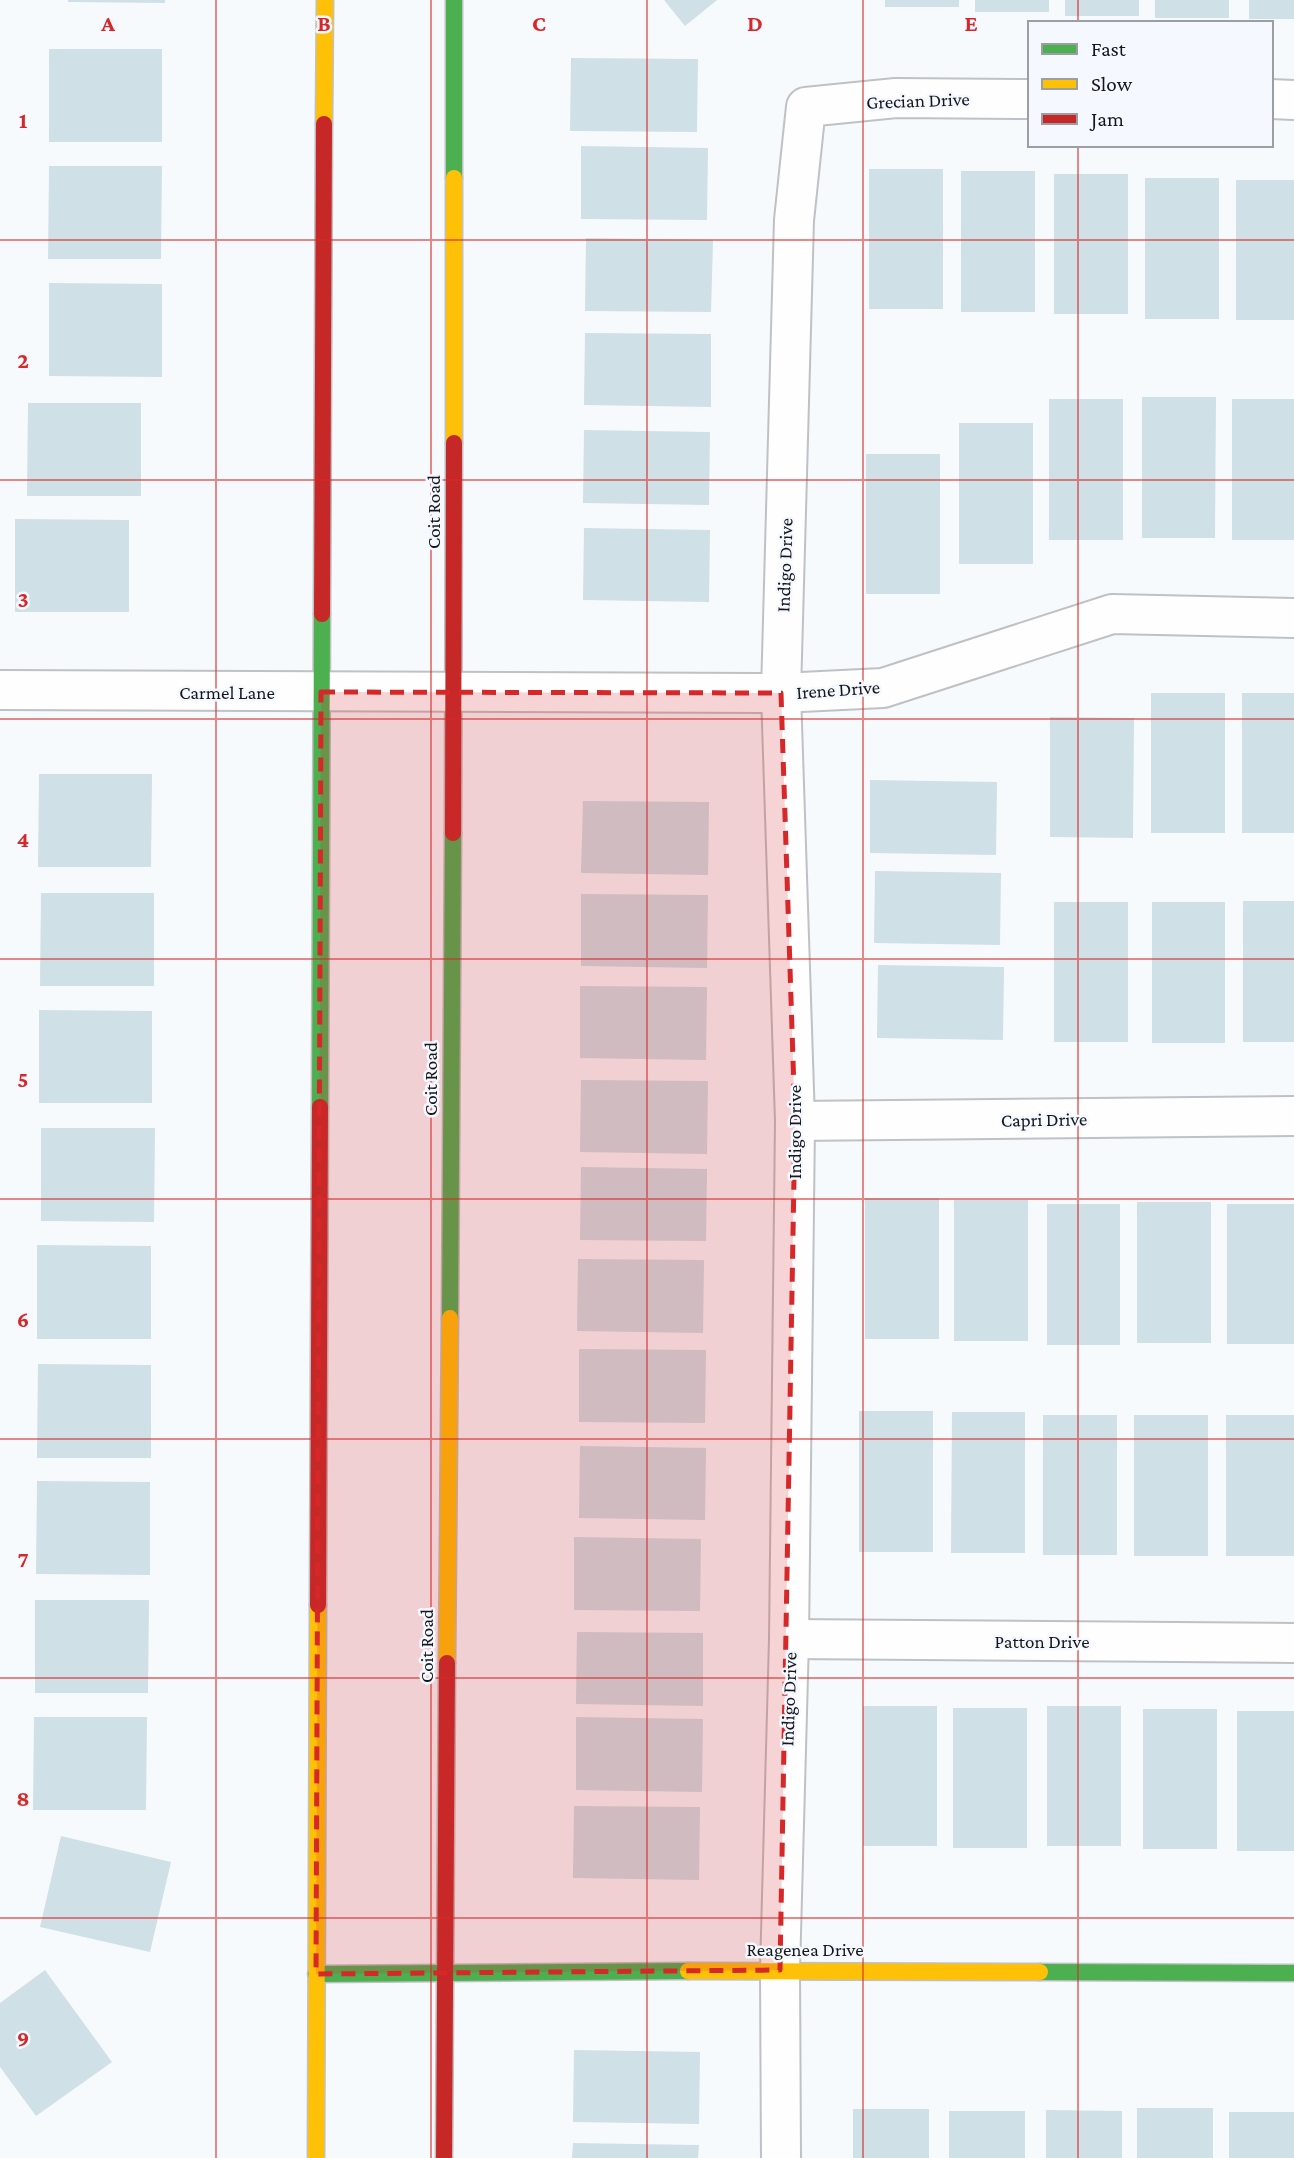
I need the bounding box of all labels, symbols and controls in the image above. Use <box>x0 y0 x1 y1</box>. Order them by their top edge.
text: A <box>100 10 115 36</box>
text: B <box>317 10 331 36</box>
text: C <box>532 10 546 36</box>
text: D <box>747 10 763 36</box>
text: E <box>964 10 978 36</box>
legend <box>1028 21 1273 147</box>
text: Fast <box>1091 37 1127 61</box>
text: Slow <box>1091 72 1133 96</box>
street label: Grecian Drive <box>866 88 970 113</box>
text: 1 <box>19 107 28 133</box>
text: Jam <box>1089 107 1124 131</box>
text: 2 <box>17 347 29 373</box>
street label: Coit Road <box>423 475 444 549</box>
street label: Indigo Drive <box>772 518 797 613</box>
text: 3 <box>17 586 29 612</box>
street label: Irene Drive <box>795 676 881 703</box>
street label: Carmel Lane <box>179 682 275 703</box>
text: 4 <box>17 826 29 852</box>
street label: Coit Road <box>420 1042 441 1116</box>
text: 5 <box>17 1066 29 1092</box>
street label: Indigo Drive <box>784 1085 805 1179</box>
street label: Capri Drive <box>1001 1108 1087 1131</box>
text: 6 <box>17 1306 29 1332</box>
text: 7 <box>17 1546 29 1572</box>
street label: Coit Road <box>416 1609 437 1683</box>
street label: Patton Drive <box>994 1631 1090 1652</box>
street label: Indigo Drive <box>776 1652 801 1747</box>
text: 8 <box>16 1785 30 1811</box>
street label: Reagenea Drive <box>746 1939 864 1960</box>
text: 9 <box>17 2025 29 2051</box>

